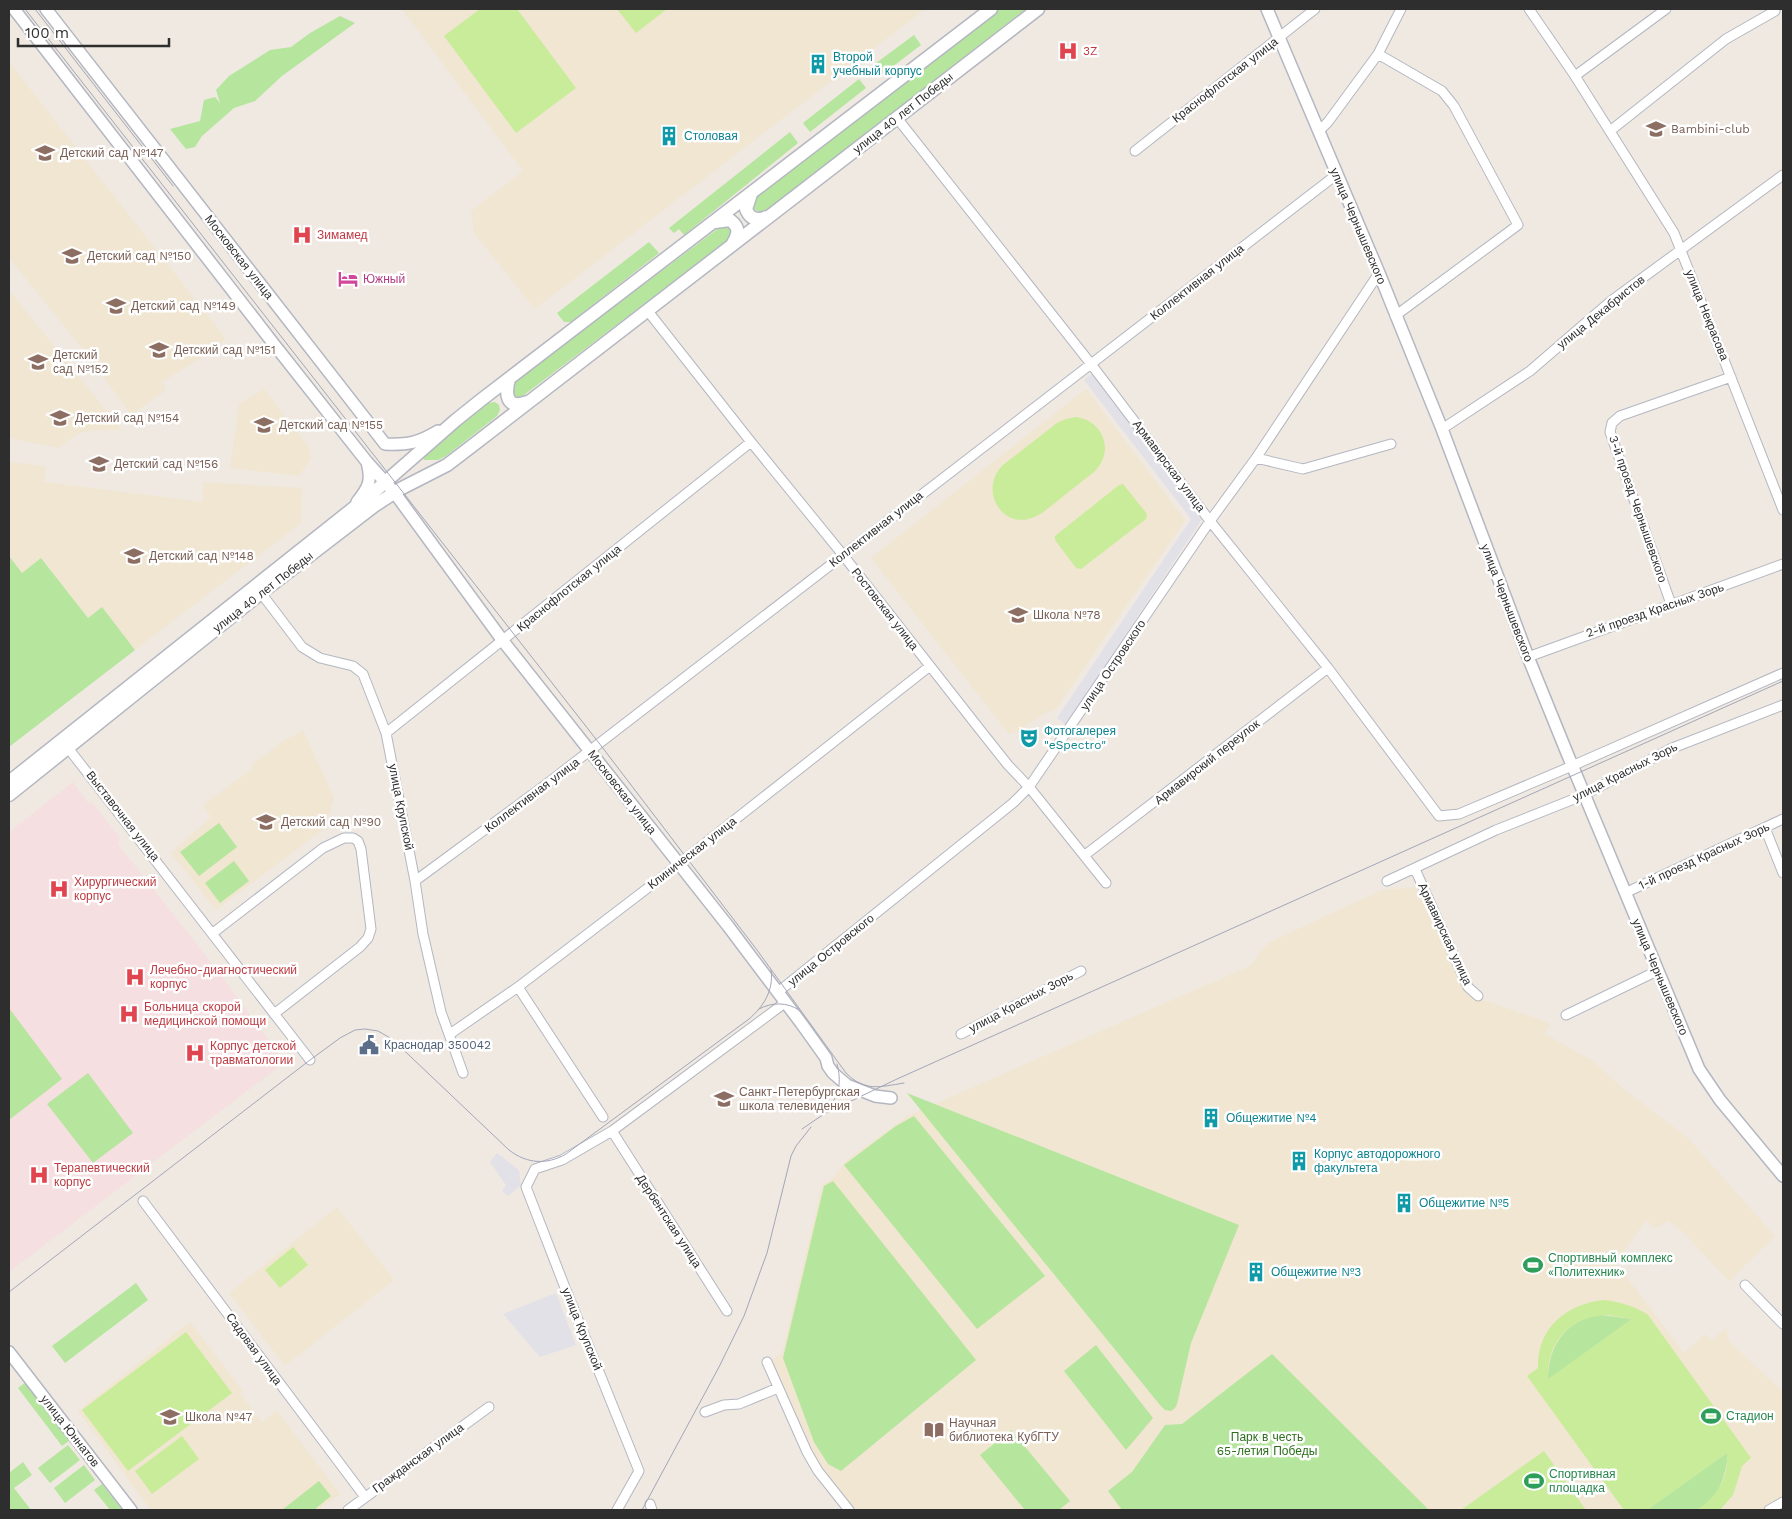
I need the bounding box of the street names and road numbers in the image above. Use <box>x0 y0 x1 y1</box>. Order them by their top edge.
street label: Краснофлотская улица <box>1169 34 1281 126</box>
street label: улица 40 лет Победы <box>850 70 956 156</box>
street label: улица Чернышевского <box>1327 166 1389 287</box>
street label: Московская улица <box>202 212 276 302</box>
street label: Коллективная улица <box>1147 241 1247 323</box>
street label: улица Некрасова <box>1682 268 1732 363</box>
street label: улица Декабристов <box>1554 272 1648 352</box>
street label: Армавирская улица <box>1130 417 1208 515</box>
street label: 3-й проезд Чернышевского <box>1606 434 1670 585</box>
street label: Коллективная улица <box>826 488 926 570</box>
street label: Краснофлотская улица <box>514 541 624 634</box>
street label: улица Чернышевского <box>1478 542 1536 664</box>
street label: улица 40 лет Победы <box>210 549 316 635</box>
street label: Ростовская улица <box>849 565 922 653</box>
street label: 2-й проезд Красных Зорь <box>1584 580 1726 640</box>
street label: улица Островского <box>1077 617 1149 713</box>
street label: Армавирский переулок <box>1152 716 1263 807</box>
street label: улица Красных Зорь <box>1570 740 1680 804</box>
street label: Московская улица <box>585 747 659 837</box>
street label: Коллективная улица <box>482 755 582 835</box>
street label: улица Крупской <box>386 763 416 851</box>
street label: Выставочная улица <box>83 768 163 864</box>
street label: Клиническая улица <box>645 814 739 892</box>
street label: 1-й проезд Красных Зорь <box>1636 819 1772 893</box>
street label: Армавирская улица <box>1415 881 1475 988</box>
street label: улица Островского <box>785 911 877 989</box>
street label: улица Чернышевского <box>1629 917 1691 1038</box>
street label: улица Красных Зорь <box>967 969 1075 1035</box>
street label: Дербентская улица <box>634 1172 705 1271</box>
street label: улица Крупской <box>559 1286 605 1372</box>
street label: Садовая улица <box>223 1310 285 1388</box>
street label: улица Юннатов <box>38 1392 102 1470</box>
street label: Гражданская улица <box>370 1420 467 1496</box>

